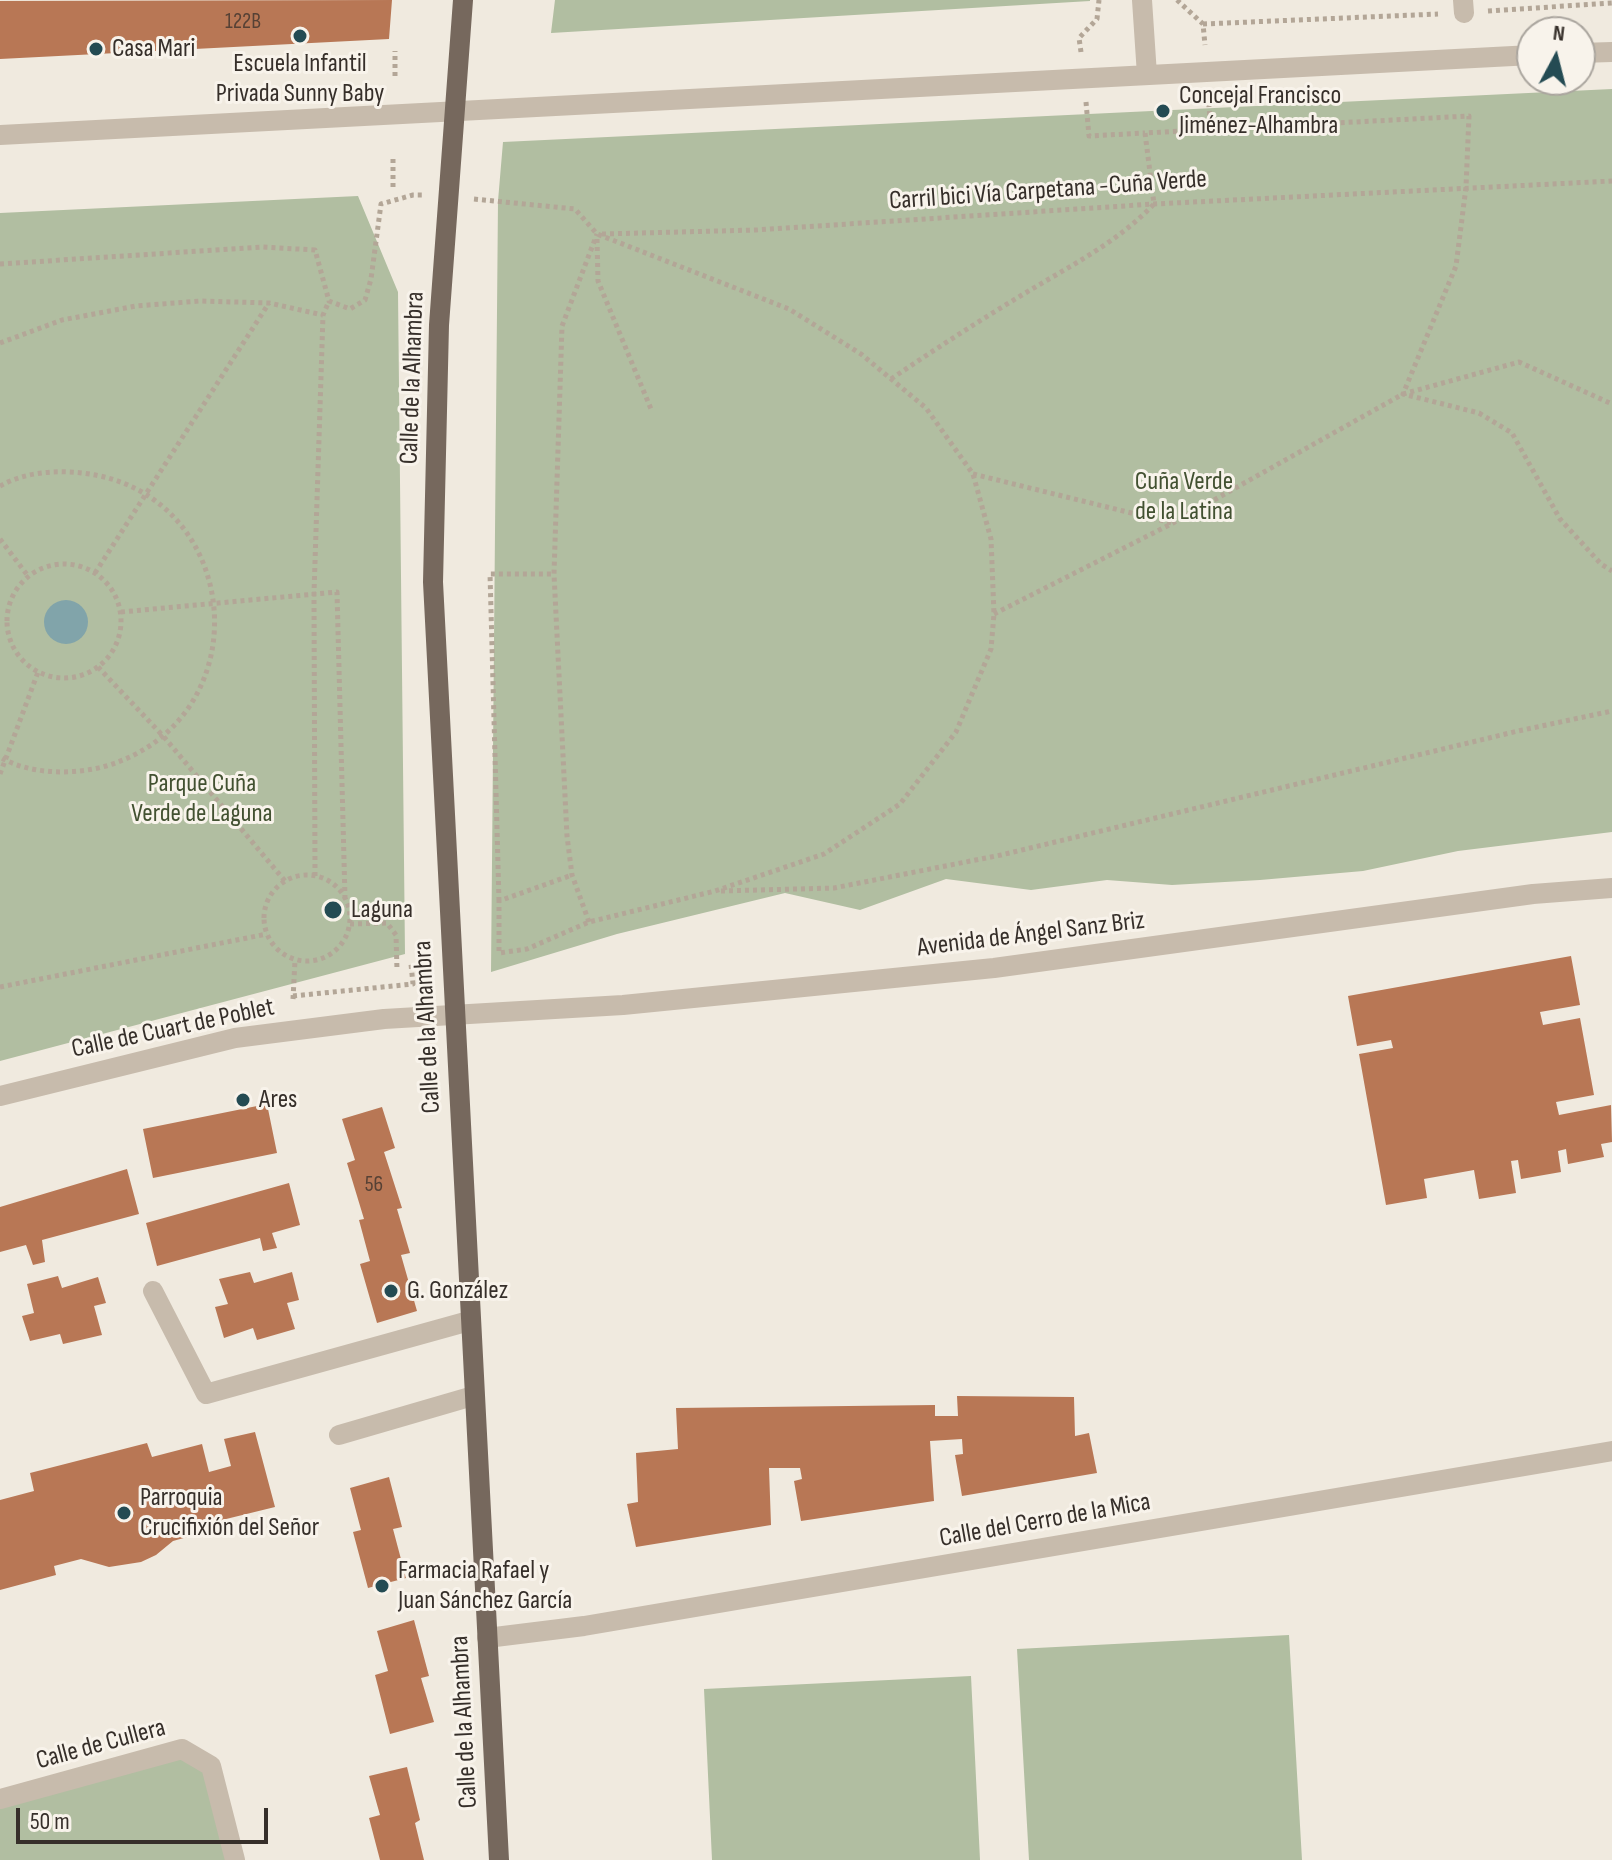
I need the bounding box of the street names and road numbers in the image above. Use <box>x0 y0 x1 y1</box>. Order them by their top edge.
street label: Carril bici Vía Carpetana -Cuña Verde <box>888 164 1208 218</box>
street label: Calle de la Alhambra <box>394 291 432 465</box>
street label: Avenida de Ángel Sanz Briz <box>916 906 1146 964</box>
street label: Calle de la Alhambra <box>408 940 448 1114</box>
street label: Calle de Cuart de Poblet <box>69 992 277 1066</box>
street label: Calle del Cerro de la Mica <box>937 1487 1153 1555</box>
street label: Calle de la Alhambra <box>445 1635 485 1809</box>
street label: Calle de Cullera <box>33 1713 169 1777</box>

